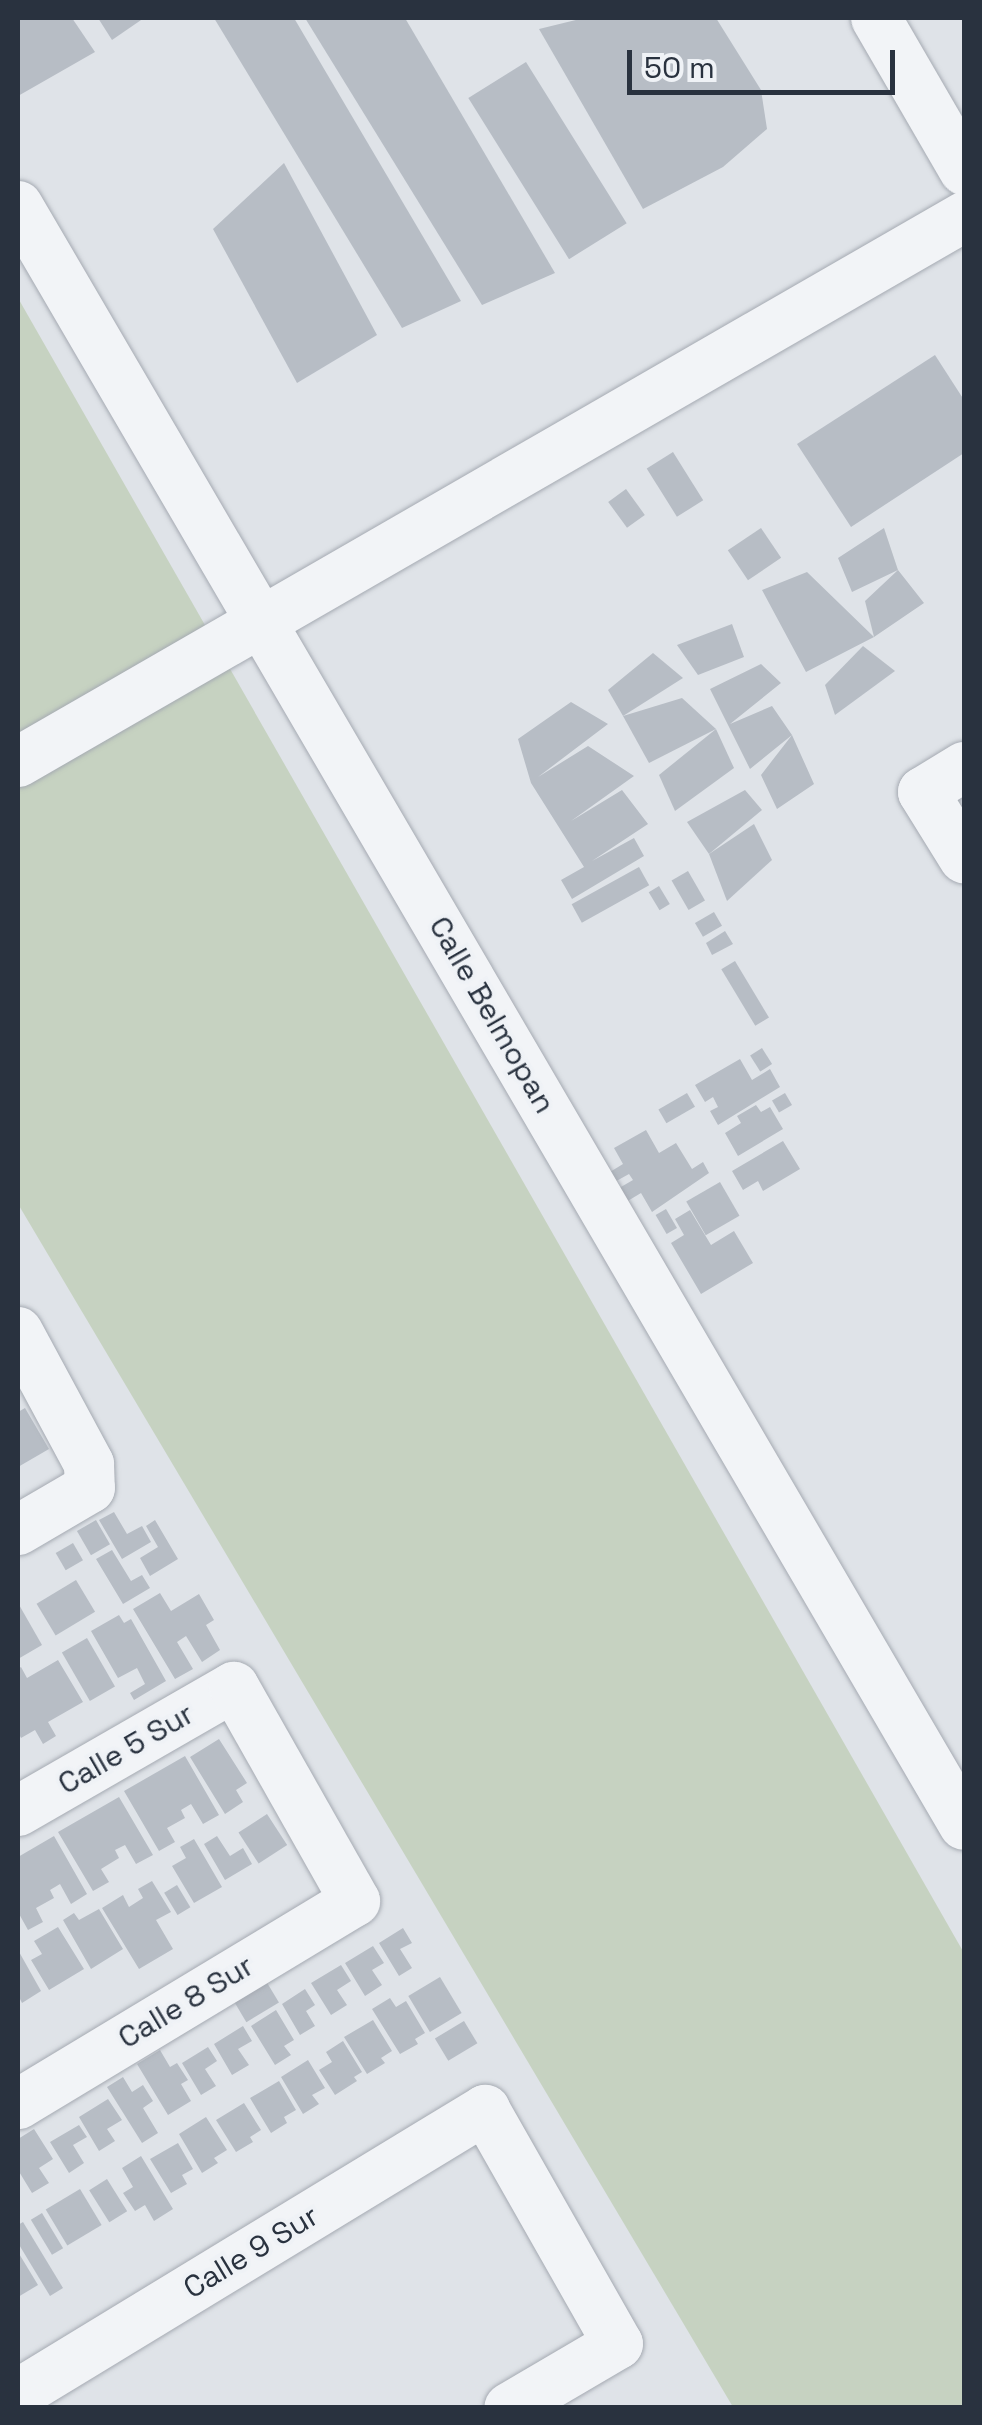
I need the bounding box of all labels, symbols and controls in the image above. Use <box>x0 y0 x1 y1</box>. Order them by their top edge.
scale bar <box>632 30 900 92</box>
text: 50 m <box>644 48 715 87</box>
street label: Calle Belmopan <box>421 910 563 1120</box>
street label: Calle 5 Sur <box>52 1696 200 1802</box>
street label: Calle 8 Sur <box>112 1948 260 2056</box>
street label: Calle 9 Sur <box>177 2198 325 2306</box>

